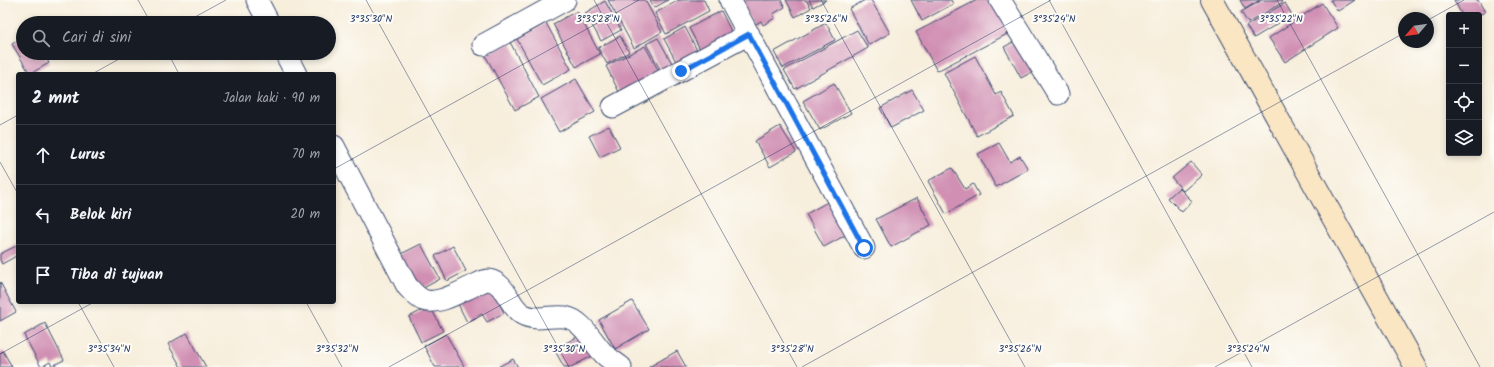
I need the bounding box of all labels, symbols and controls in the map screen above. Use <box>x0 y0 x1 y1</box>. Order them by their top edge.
text: 3°35'30"N <box>350 11 392 27</box>
text: 3°35'28"N <box>576 11 620 27</box>
text: 3°35'26"N <box>804 11 848 27</box>
text: 3°35'24"N <box>1032 11 1076 27</box>
text: 3°35'22"N <box>1259 11 1303 27</box>
north arrow <box>1398 12 1434 48</box>
map controls <box>1446 12 1482 156</box>
button: + <box>1446 12 1482 48</box>
search box <box>16 16 336 60</box>
text: Cari di sini <box>62 26 131 50</box>
icon: search <box>30 27 52 49</box>
button: − <box>1446 48 1482 84</box>
route end <box>672 62 690 80</box>
button: locate <box>1446 84 1482 120</box>
text: 2 mnt <box>32 85 79 112</box>
text: Jalan kaki · 90 m <box>223 88 320 109</box>
button: layers <box>1446 120 1482 156</box>
text: Lurus <box>70 143 105 167</box>
icon: ahead <box>32 144 54 166</box>
text: 70 m <box>292 144 320 165</box>
text: Belok kiri <box>70 203 131 227</box>
icon: left <box>32 204 54 226</box>
text: 20 m <box>290 204 320 225</box>
route start <box>855 239 873 257</box>
text: Tiba di tujuan <box>70 263 163 287</box>
icon: arrive <box>32 264 54 286</box>
text: 3°35'34"N <box>88 341 131 357</box>
text: 3°35'32"N <box>315 341 359 357</box>
text: 3°35'30"N <box>543 341 585 357</box>
text: 3°35'28"N <box>770 341 814 357</box>
text: 3°35'26"N <box>998 341 1042 357</box>
text: 3°35'24"N <box>1226 341 1270 357</box>

